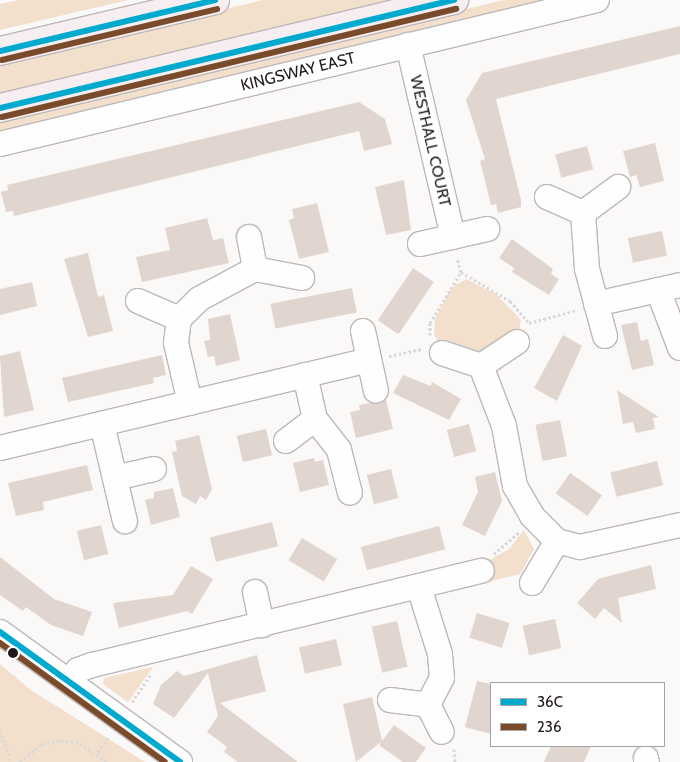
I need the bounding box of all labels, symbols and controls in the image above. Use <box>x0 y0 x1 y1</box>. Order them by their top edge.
street label: KINGSWAY EAST <box>239 49 357 95</box>
street label: WESTHALL COURT <box>406 73 454 209</box>
unlabelled marker <box>8 648 18 658</box>
legend <box>490 682 665 747</box>
text: 36C <box>537 693 563 711</box>
text: 236 <box>537 718 562 736</box>

